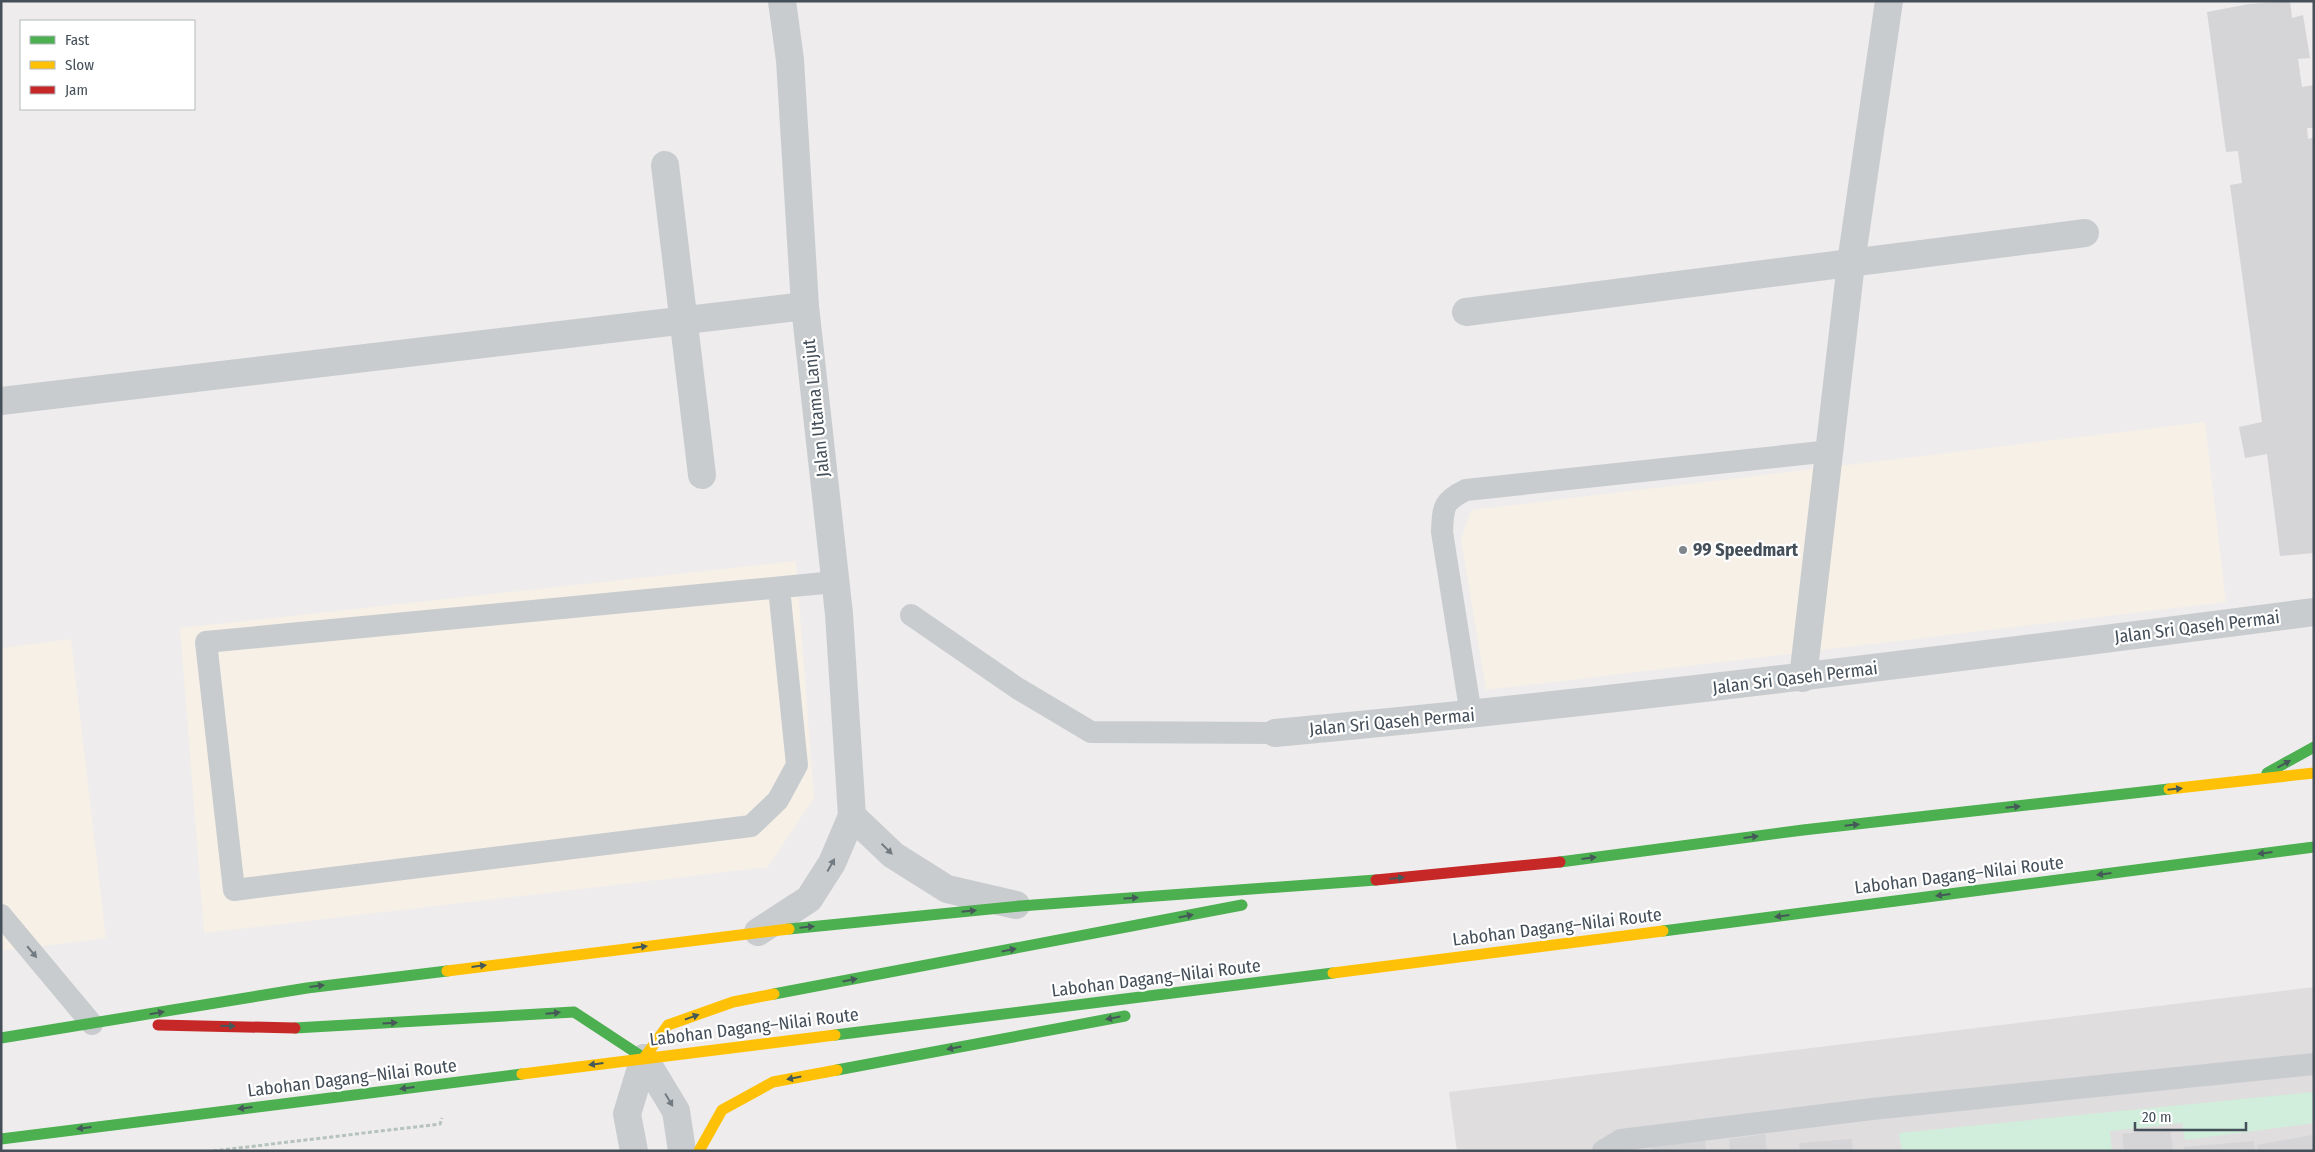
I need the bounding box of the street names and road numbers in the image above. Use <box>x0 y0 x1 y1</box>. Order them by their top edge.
street label: Jalan Utama Lanjut <box>798 338 834 478</box>
street label: Jalan Sri Qaseh Permai <box>2113 606 2281 648</box>
street label: Jalan Sri Qaseh Permai <box>1711 657 1879 699</box>
street label: Jalan Sri Qaseh Permai <box>1308 704 1476 740</box>
street label: Labohan Dagang–Nilai Route <box>1853 851 2065 899</box>
street label: Labohan Dagang–Nilai Route <box>1451 903 1663 951</box>
street label: Labohan Dagang–Nilai Route <box>1050 954 1262 1002</box>
street label: Labohan Dagang–Nilai Route <box>648 1003 860 1051</box>
street label: Labohan Dagang–Nilai Route <box>246 1054 458 1102</box>

